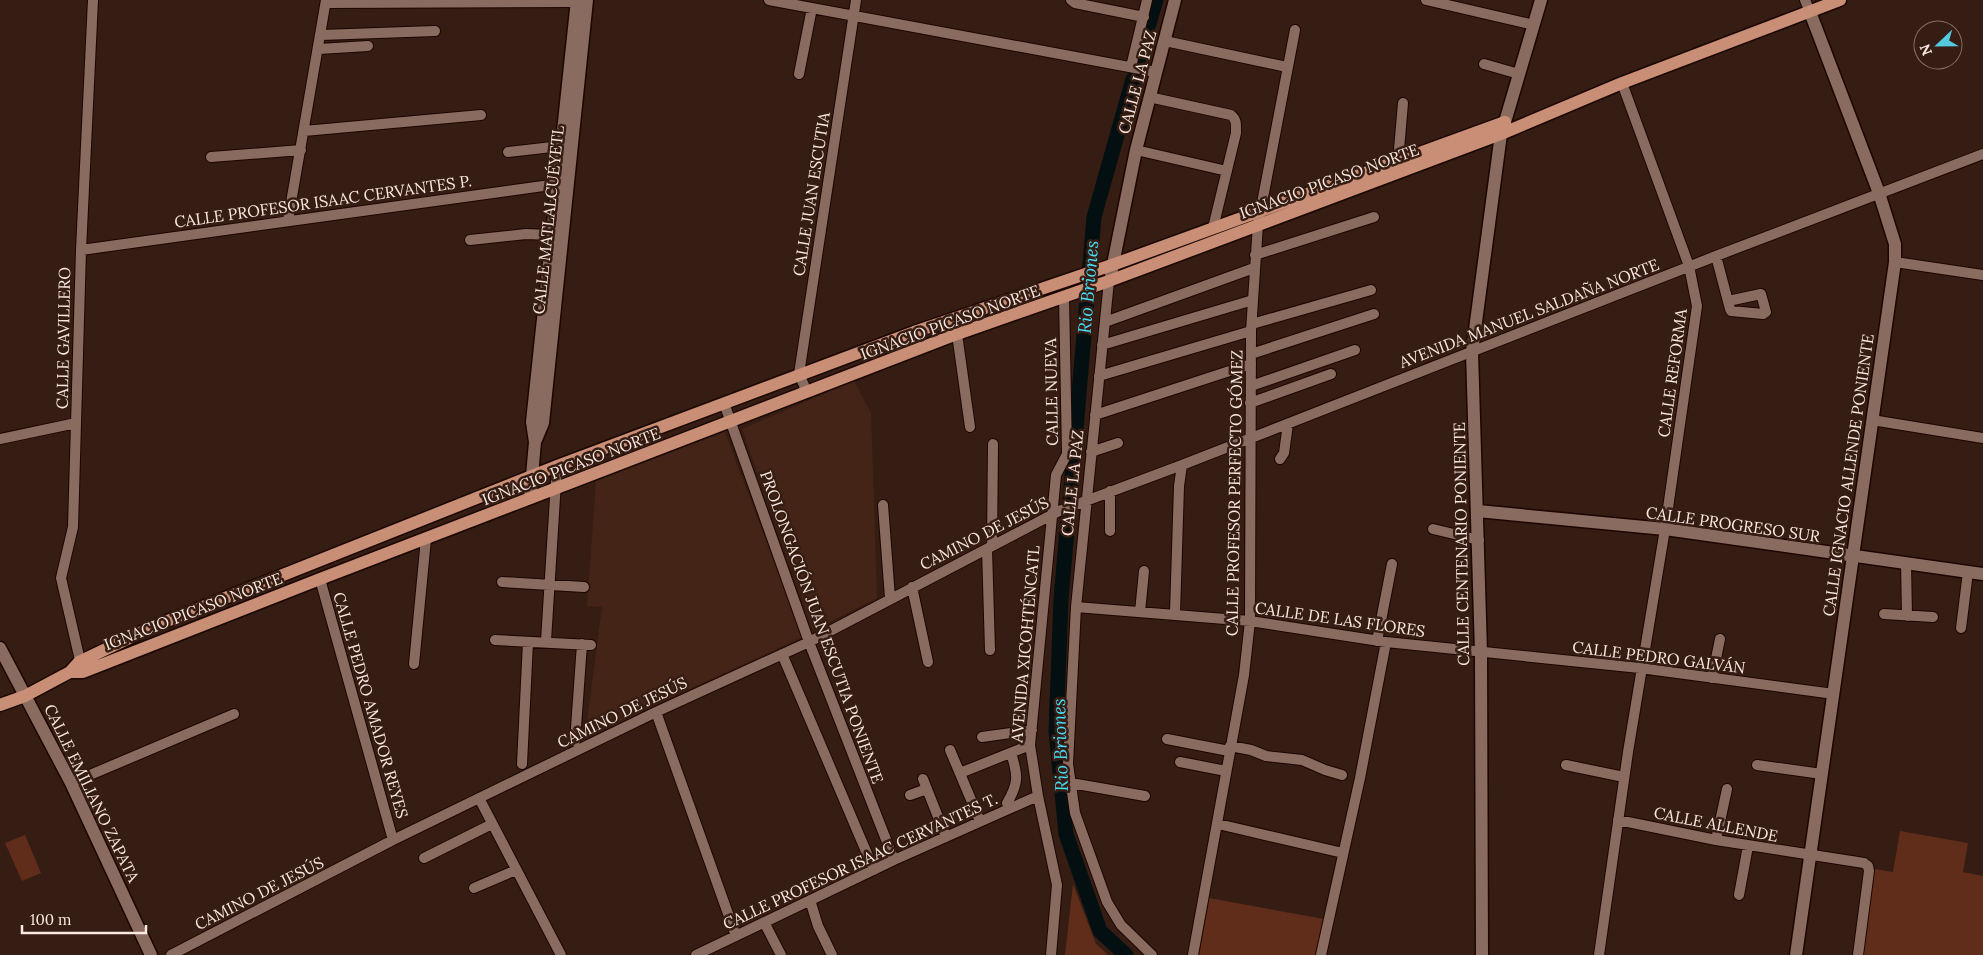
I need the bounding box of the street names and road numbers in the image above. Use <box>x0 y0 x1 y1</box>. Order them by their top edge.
street label: CALLE LA PAZ <box>1114 28 1160 136</box>
street label: CALLE JUAN ESCUTIA <box>788 110 834 277</box>
street label: CALLE MATLALCUÉYETL <box>528 125 568 315</box>
street label: IGNACIO PICASO NORTE <box>1236 139 1422 223</box>
street label: CALLE PROFESOR ISAAC CERVANTES P. <box>173 170 473 232</box>
street label: AVENIDA MANUEL SALDAÑA NORTE <box>1395 254 1662 372</box>
street label: CALLE GAVILLERO <box>52 267 74 409</box>
street label: IGNACIO PICASO NORTE <box>857 280 1043 364</box>
street label: CALLE REFORMA <box>1653 306 1691 439</box>
street label: CALLE IGNACIO ALLENDE PONIENTE <box>1818 332 1878 618</box>
street label: CALLE NUEVA <box>1040 337 1062 446</box>
street label: CALLE PROFESOR PERFECTO GÓMEZ <box>1222 350 1246 636</box>
street label: CALLE CENTENARIO PONIENTE <box>1449 422 1473 666</box>
street label: IGNACIO PICASO NORTE <box>479 423 663 509</box>
street label: CALLE LA PAZ <box>1056 429 1088 537</box>
street label: PROLONGACIÓN JUAN ESCUTIA PONIENTE <box>756 468 888 786</box>
street label: CAMINO DE JESÚS <box>916 492 1052 574</box>
street label: CALLE PROGRESO SUR <box>1645 502 1822 546</box>
street label: AVENIDA XICOHTÉNCATL <box>1006 545 1044 744</box>
street label: IGNACIO PICASO NORTE <box>101 568 285 654</box>
street label: CALLE PEDRO AMADOR REYES <box>329 589 413 821</box>
street label: CALLE DE LAS FLORES <box>1254 597 1426 641</box>
street label: CALLE PEDRO GALVÁN <box>1571 636 1747 678</box>
street label: CAMINO DE JESÚS <box>554 672 690 752</box>
street label: CALLE EMILIANO ZAPATA <box>40 701 144 886</box>
street label: CALLE PROFESOR ISAAC CERVANTES T. <box>719 788 1001 934</box>
street label: CALLE ALLENDE <box>1652 802 1780 846</box>
street label: CAMINO DE JESÚS <box>191 852 327 934</box>

